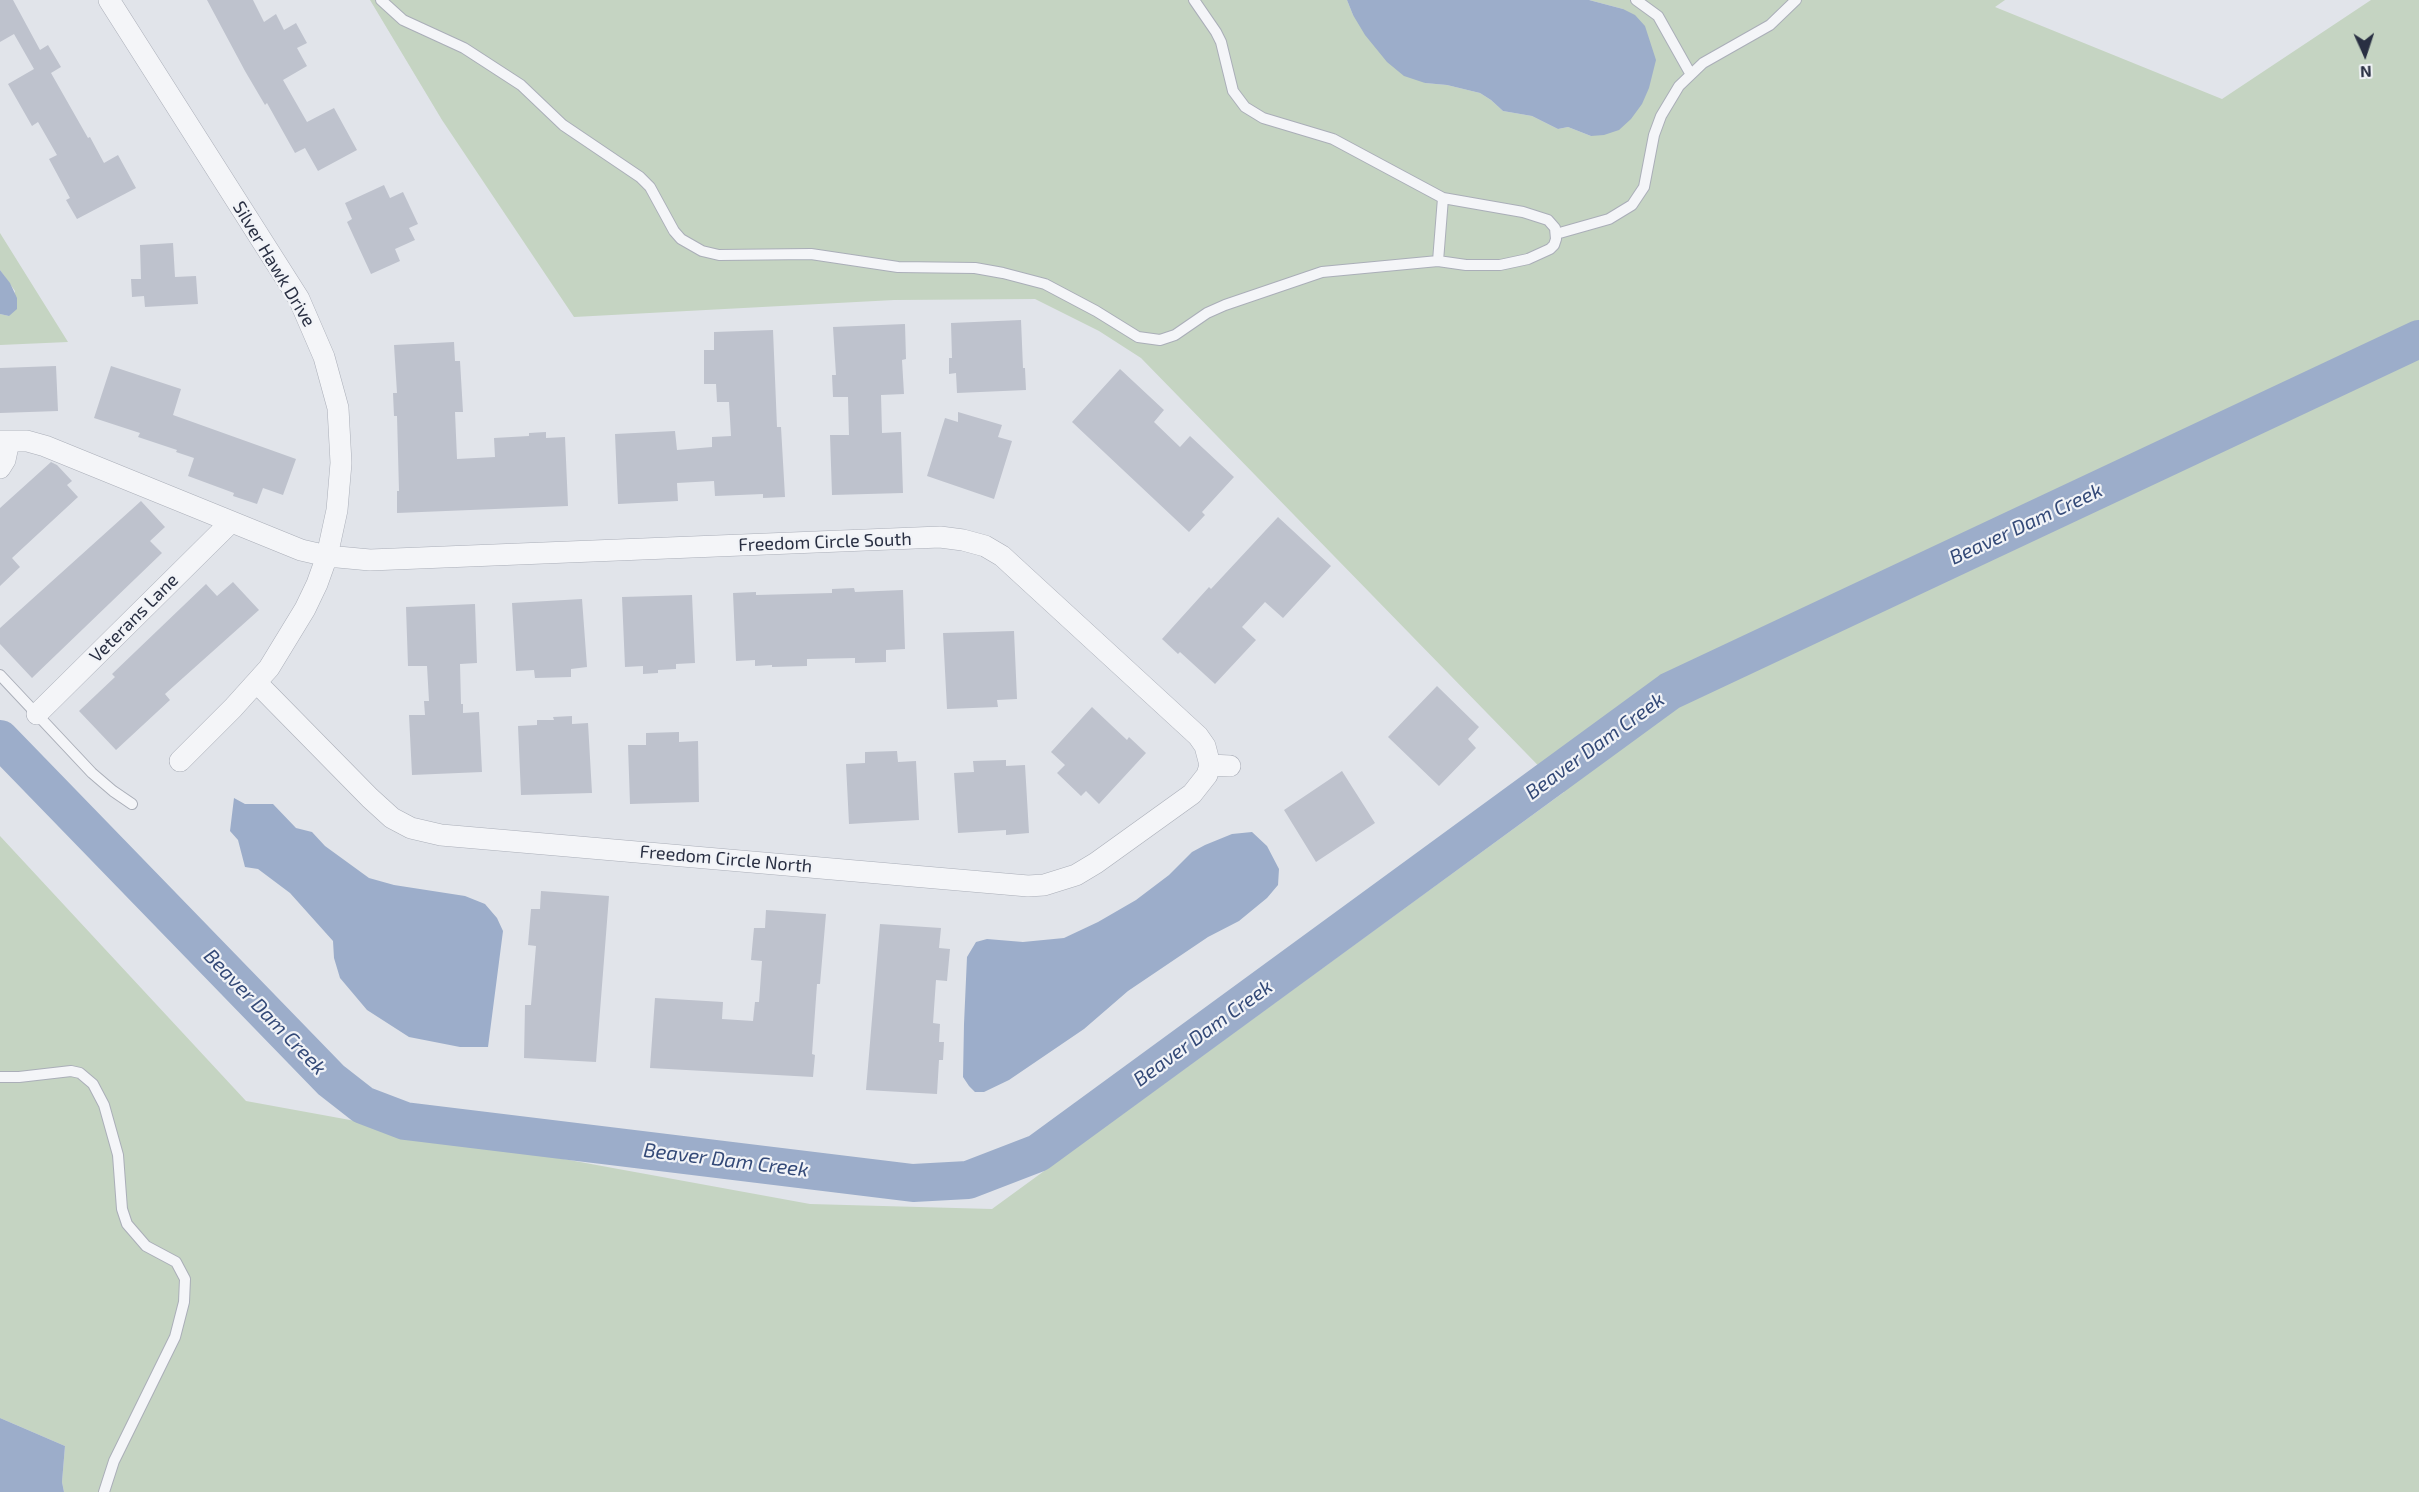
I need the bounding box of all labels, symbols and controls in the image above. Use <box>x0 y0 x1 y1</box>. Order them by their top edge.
north arrow <box>2335 24 2395 84</box>
text: N <box>2360 63 2372 82</box>
street label: Silver Hawk Drive <box>228 197 320 331</box>
water label: Beaver Dam Creek <box>1946 478 2106 570</box>
street label: Freedom Circle South <box>738 528 912 556</box>
street label: Veterans Lane <box>85 569 183 667</box>
water label: Beaver Dam Creek <box>1521 688 1669 804</box>
street label: Freedom Circle North <box>639 841 813 877</box>
water label: Beaver Dam Creek <box>199 944 331 1080</box>
water label: Beaver Dam Creek <box>1129 975 1277 1091</box>
water label: Beaver Dam Creek <box>642 1138 810 1182</box>

